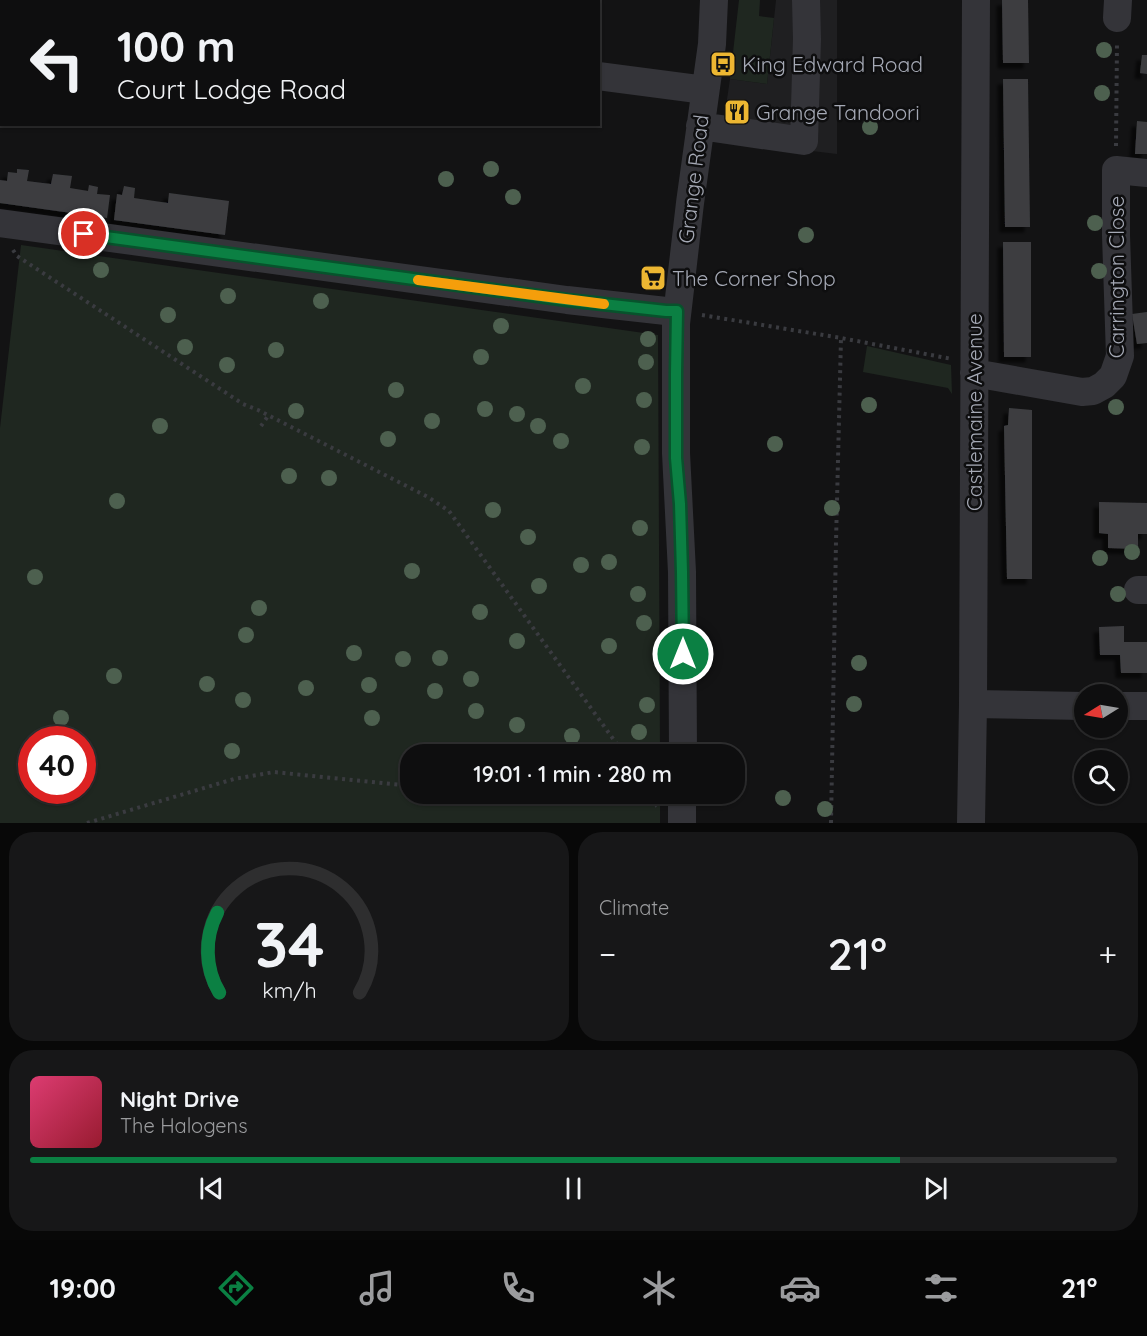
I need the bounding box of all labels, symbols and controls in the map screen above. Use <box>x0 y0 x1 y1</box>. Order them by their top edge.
text: 100 m <box>117 20 235 73</box>
icon: left <box>18 24 96 102</box>
bus stop icon: King Edward Road <box>708 49 738 79</box>
place label: King Edward Road <box>742 51 923 77</box>
text: Court Lodge Road <box>117 72 346 106</box>
restaurant icon: Grange Tandoori <box>722 97 752 127</box>
place label: Grange Tandoori <box>756 99 920 125</box>
street label: Grange Road <box>672 113 714 245</box>
street label: Carrington Close <box>1103 196 1129 358</box>
pin <box>58 208 109 259</box>
icon: arrive <box>67 217 100 250</box>
supermarket icon: The Corner Shop <box>638 263 668 293</box>
place label: The Corner Shop <box>672 265 836 291</box>
street label: Castlemaine Avenue <box>961 313 987 511</box>
position arrow <box>651 622 715 686</box>
north arrow <box>1074 684 1128 738</box>
map controls <box>1074 684 1128 804</box>
speed limit sign: 40 <box>18 726 96 804</box>
button: search <box>1074 750 1128 804</box>
text: 19:01 · 1 min · 280 m <box>473 760 672 788</box>
text: Climate <box>599 895 669 920</box>
text: 34 <box>254 905 324 983</box>
text: 21° <box>828 925 887 981</box>
text: − <box>599 933 616 974</box>
text: + <box>1098 933 1117 974</box>
text: km/h <box>262 978 316 1004</box>
text: Night Drive <box>120 1085 239 1113</box>
text: The Halogens <box>120 1113 248 1138</box>
icon: previous <box>195 1172 228 1205</box>
icon: pause <box>557 1172 590 1205</box>
icon: next <box>919 1172 952 1205</box>
icon: directions <box>215 1267 257 1309</box>
icon: music <box>356 1267 398 1309</box>
icon: phone <box>497 1267 539 1309</box>
icon: climate <box>638 1267 680 1309</box>
icon: car <box>779 1267 821 1309</box>
icon: filters <box>920 1267 962 1309</box>
text: 19:00 <box>50 1271 116 1305</box>
text: 21° <box>1061 1271 1097 1305</box>

